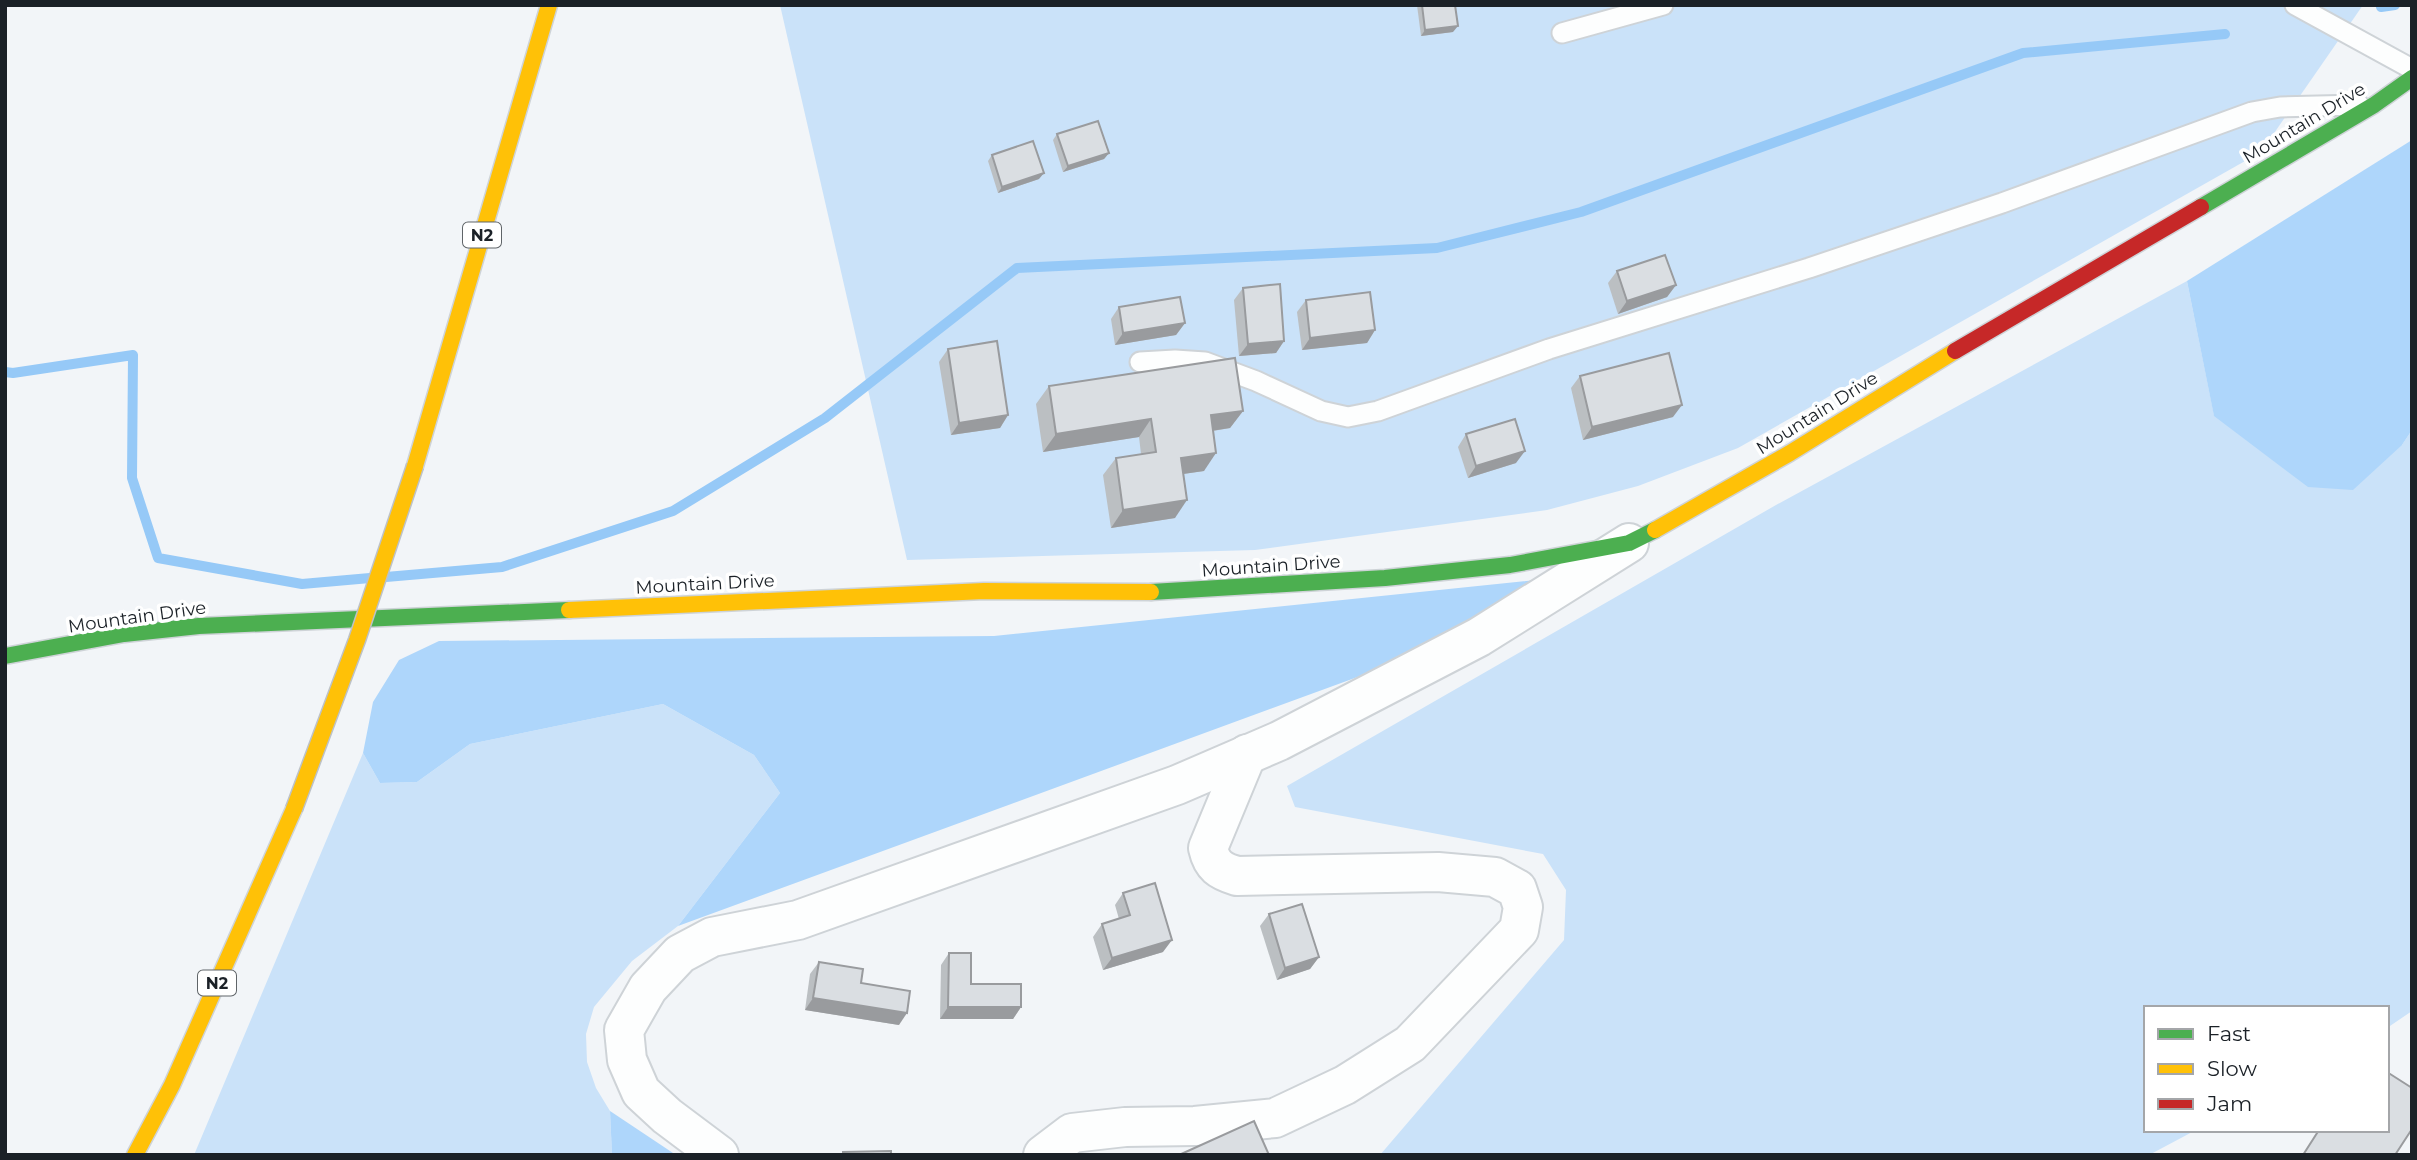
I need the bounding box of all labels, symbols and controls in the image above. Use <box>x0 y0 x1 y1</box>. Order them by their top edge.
street label: Mountain Drive <box>2239 78 2369 168</box>
road number: N2 <box>463 222 501 247</box>
street label: Mountain Drive <box>1752 367 1882 459</box>
street label: Mountain Drive <box>1201 550 1341 582</box>
street label: Mountain Drive <box>635 569 775 599</box>
street label: Mountain Drive <box>67 596 208 638</box>
road number: N2 <box>198 970 236 995</box>
legend <box>2144 1006 2389 1132</box>
text: Fast <box>2207 1021 2251 1046</box>
text: Slow <box>2207 1056 2257 1081</box>
text: Jam <box>2206 1091 2252 1116</box>

